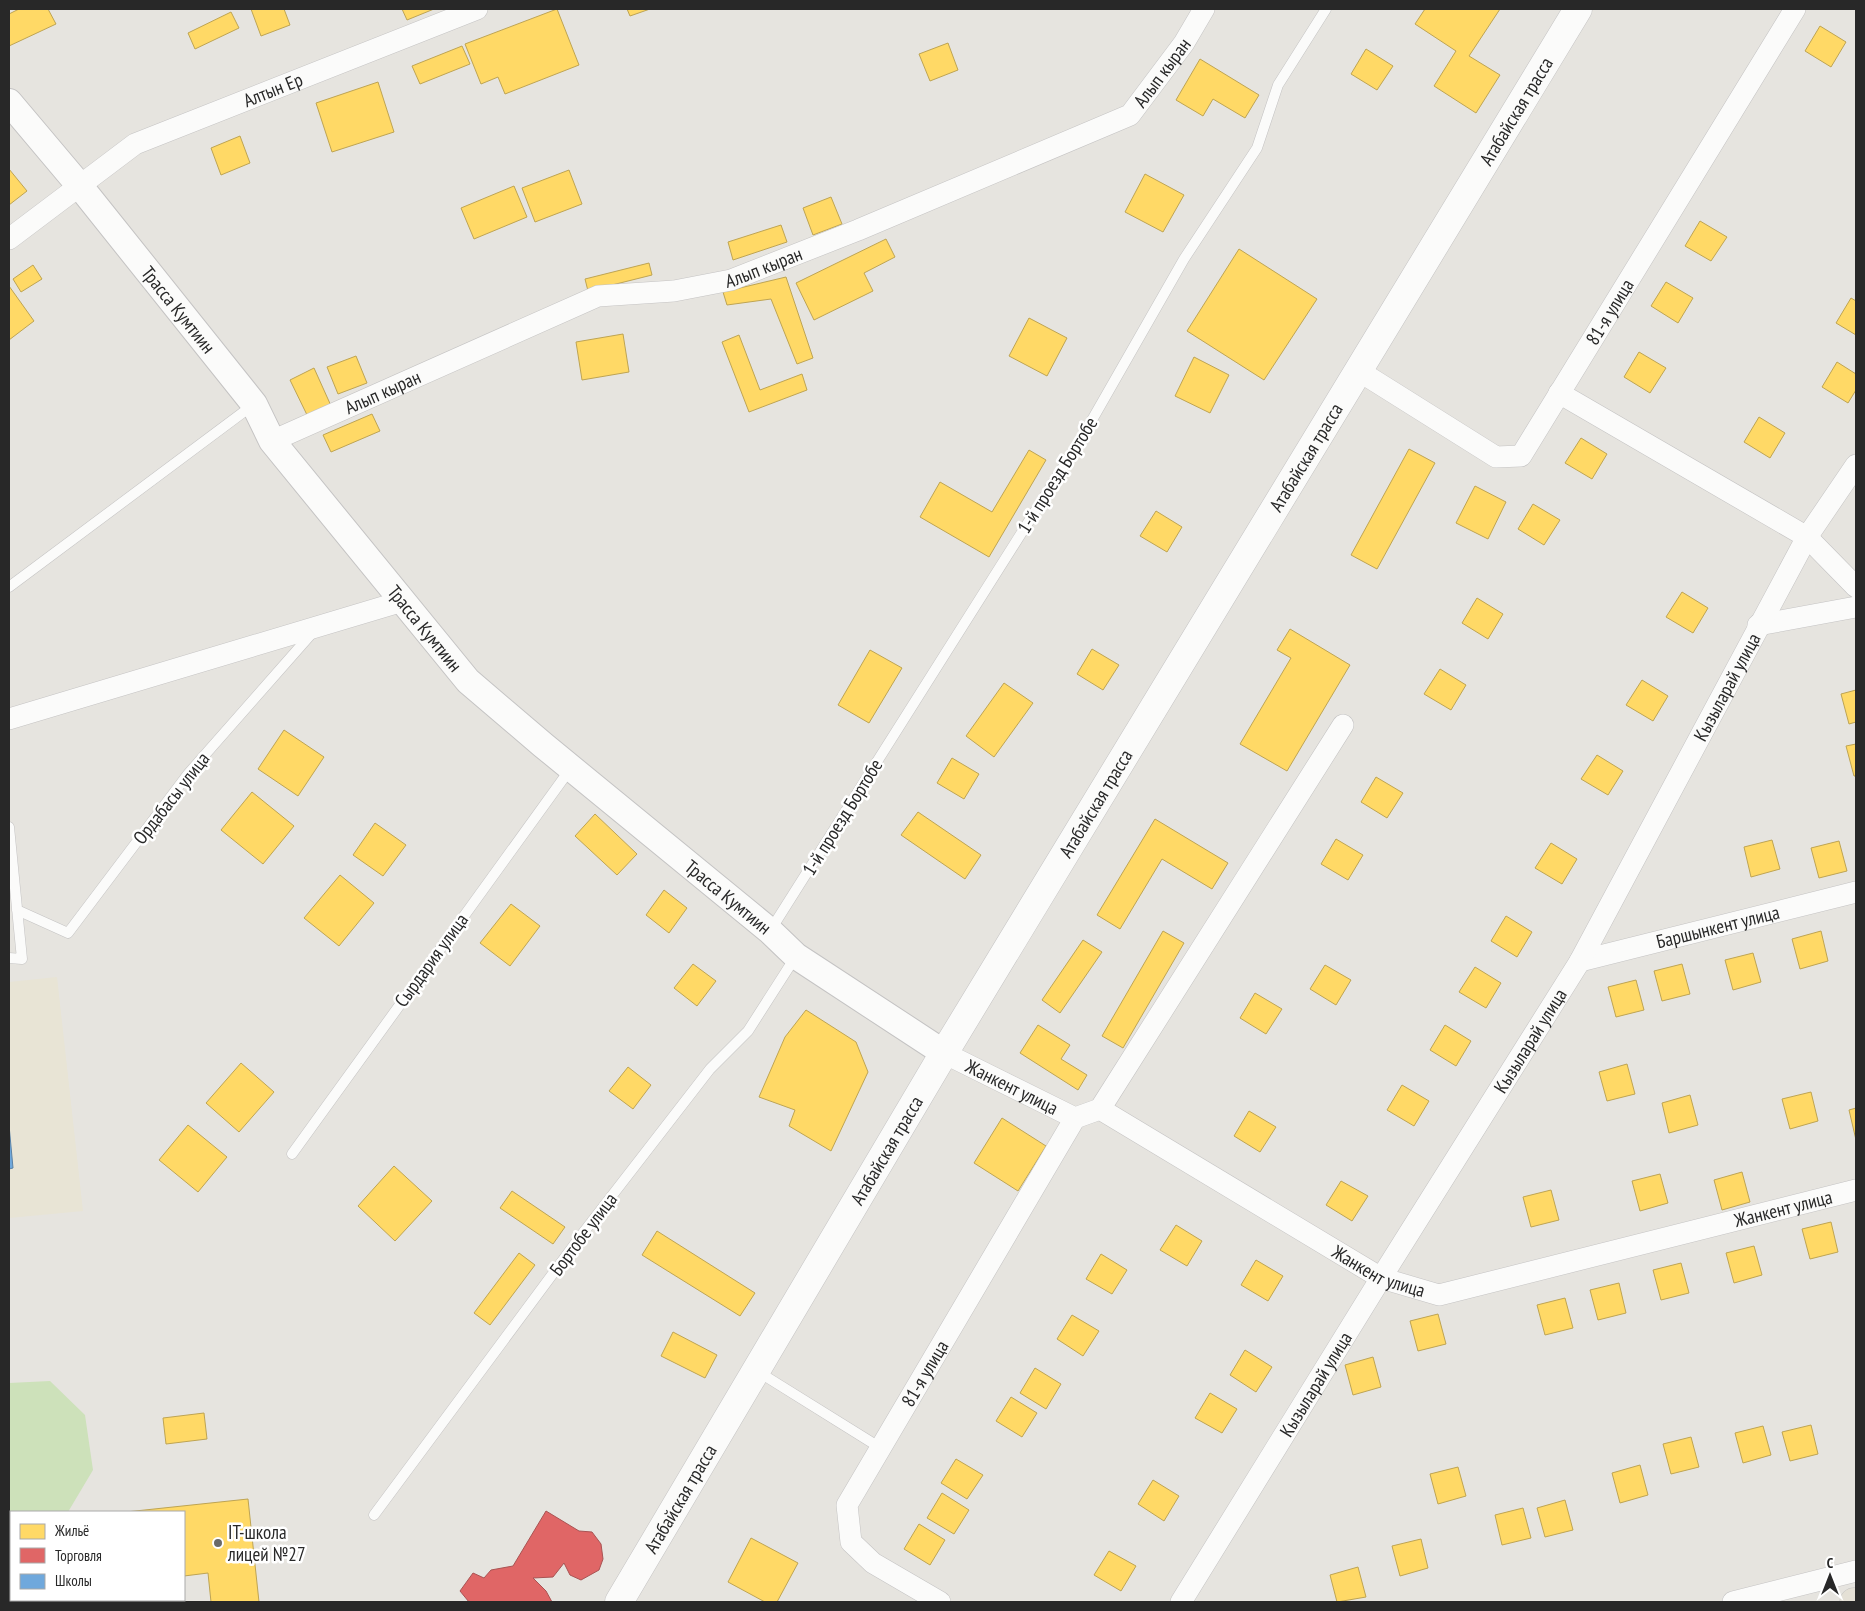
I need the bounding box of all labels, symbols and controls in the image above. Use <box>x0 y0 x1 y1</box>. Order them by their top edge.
street label: Алып кыран <box>1128 33 1196 112</box>
street label: Атабайская трасса <box>1474 53 1558 170</box>
street label: Алтын Ер <box>240 67 306 112</box>
street label: Алып кыран <box>723 241 806 293</box>
street label: Трасса Кумтиин <box>136 261 221 358</box>
street label: 81-я улица <box>1580 274 1639 349</box>
street label: Алып кыран <box>341 364 424 419</box>
street label: Атабайская трасса <box>1264 399 1348 516</box>
street label: 1-й проезд Бортобе <box>1012 412 1102 538</box>
street label: Трасса Кумтиин <box>383 580 468 677</box>
street label: Кызыларай улица <box>1688 629 1765 745</box>
street label: Атабайская трасса <box>1054 745 1138 862</box>
street label: Ордабасы улица <box>128 747 214 849</box>
street label: 1-й проезд Бортобе <box>797 754 887 880</box>
street label: Трасса Кумтиин <box>680 854 776 939</box>
street label: Баршынкент улица <box>1654 900 1782 953</box>
street label: Сырдария улица <box>389 908 473 1012</box>
street label: Кызыларай улица <box>1488 984 1572 1097</box>
street label: Жанкент улица <box>961 1053 1062 1120</box>
street label: Атабайская трасса <box>845 1091 928 1209</box>
street label: Жанкент улица <box>1731 1184 1835 1232</box>
street label: Бортобе улица <box>544 1188 622 1280</box>
street label: Жанкент улица <box>1327 1239 1428 1302</box>
street label: Кызыларай улица <box>1274 1327 1357 1441</box>
street label: 81-я улица <box>896 1336 953 1411</box>
street label: Атабайская трасса <box>639 1440 722 1558</box>
legend <box>10 1511 185 1601</box>
place label: IT-школа лицей №27 <box>227 1520 305 1566</box>
text: Жильё <box>54 1521 89 1540</box>
marker: IT-школа лицей №27 <box>212 1537 224 1549</box>
text: Торговля <box>55 1546 102 1565</box>
north arrow <box>1805 1551 1855 1601</box>
text: С <box>1827 1554 1834 1572</box>
text: Школы <box>55 1571 92 1590</box>

